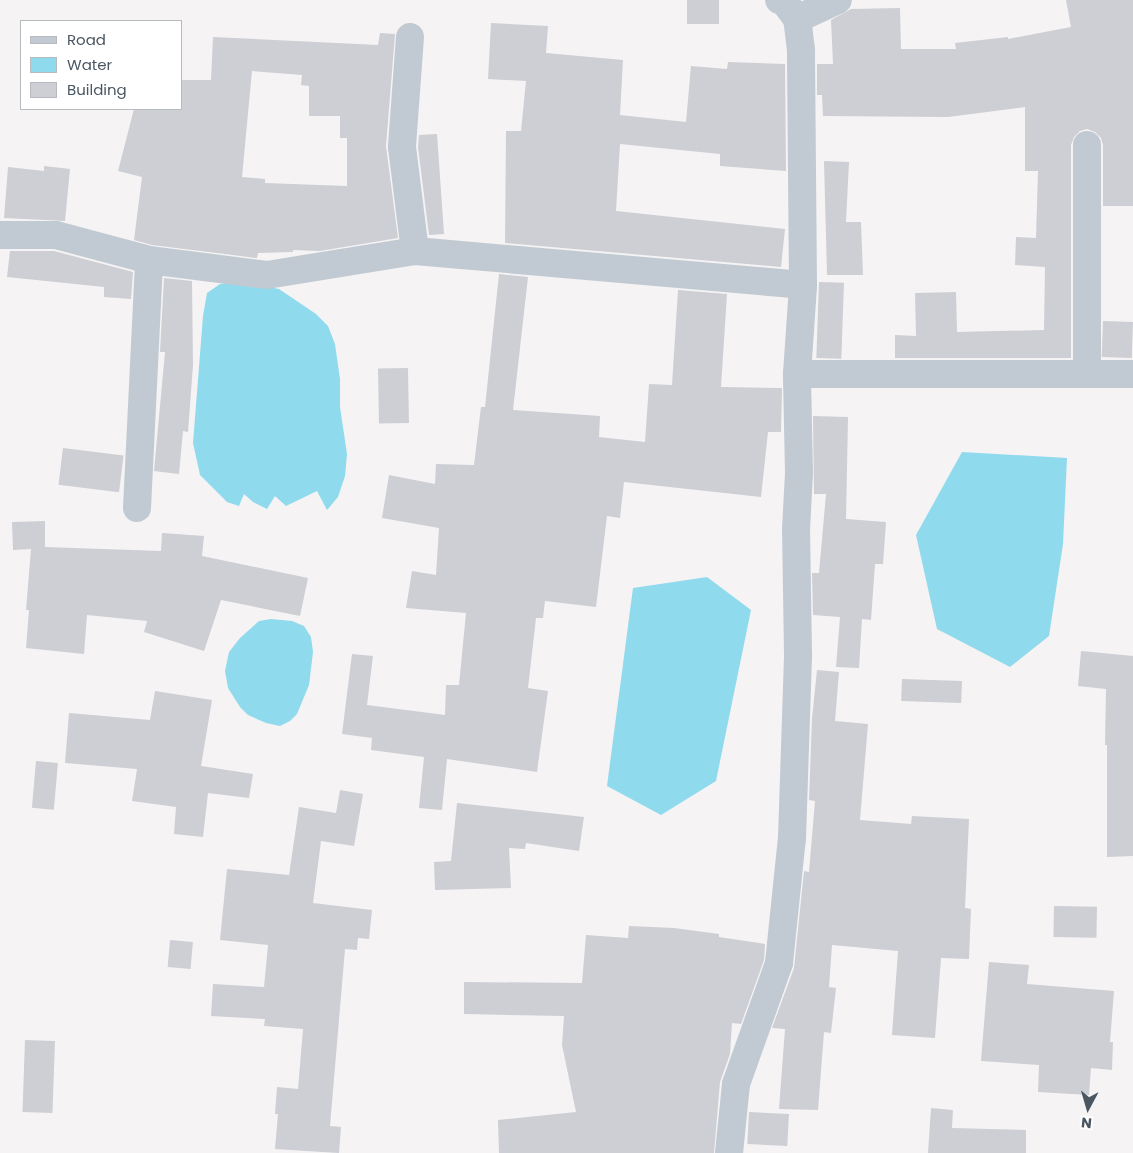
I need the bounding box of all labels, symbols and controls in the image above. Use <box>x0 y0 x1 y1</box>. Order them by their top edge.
legend <box>20 20 182 110</box>
text: Road <box>67 29 106 50</box>
text: Water <box>67 54 112 75</box>
text: Building <box>67 79 127 100</box>
north arrow <box>1063 1083 1113 1133</box>
text: N <box>1080 1112 1093 1133</box>

